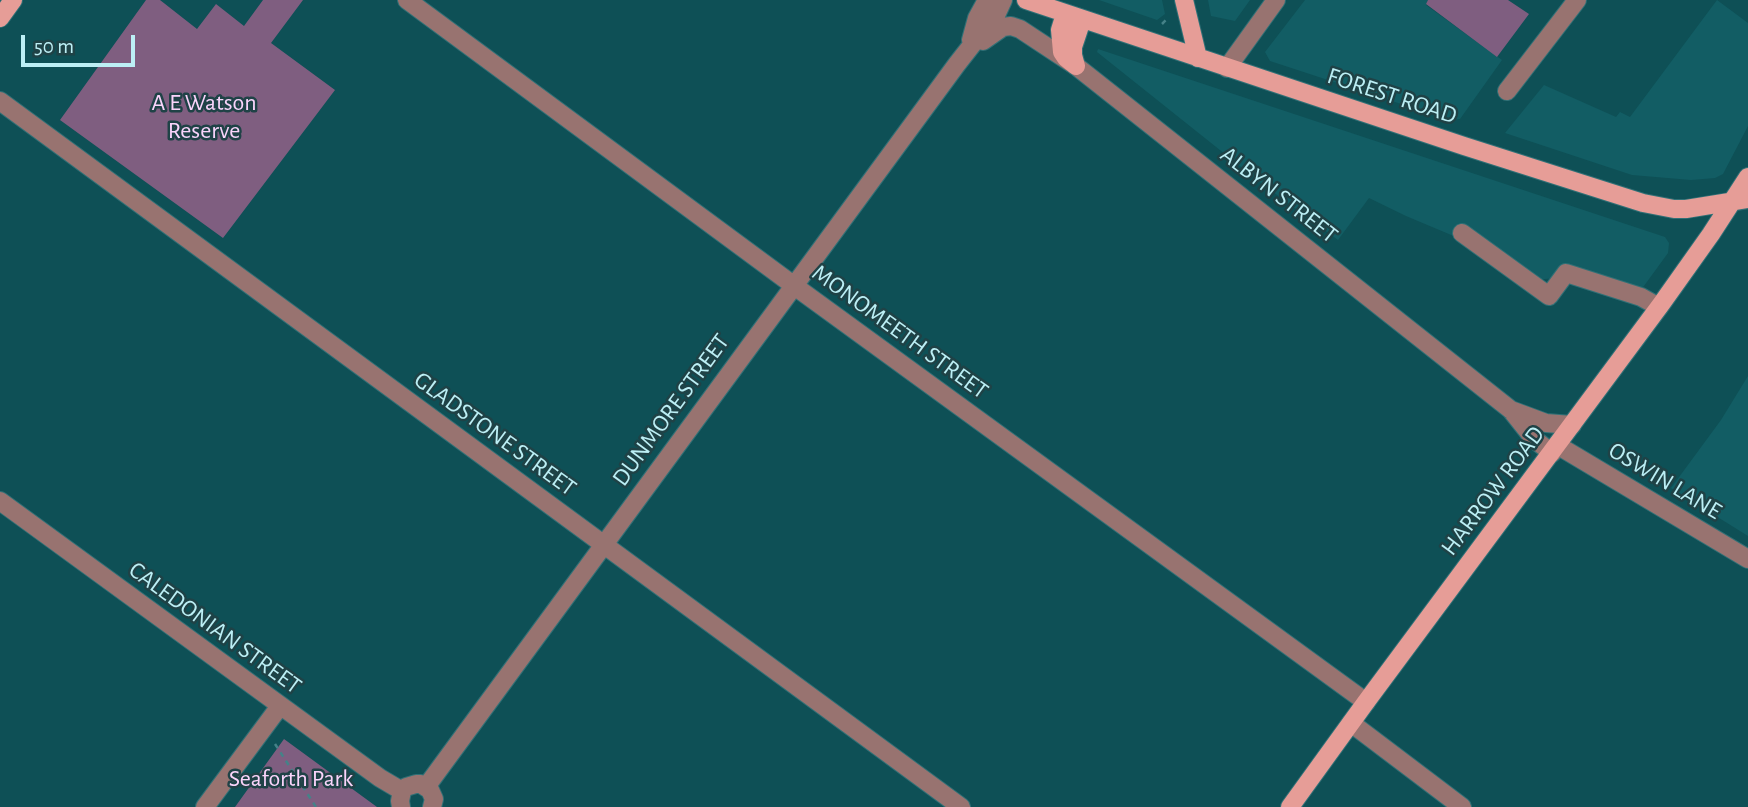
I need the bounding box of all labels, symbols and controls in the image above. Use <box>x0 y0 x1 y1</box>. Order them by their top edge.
scale bar <box>24 21 138 65</box>
text: 50 m <box>34 36 74 57</box>
street label: FOREST ROAD <box>1324 62 1460 130</box>
park label: A E Watson Reserve <box>151 89 257 145</box>
street label: ALBYN STREET <box>1215 140 1343 250</box>
street label: MONOMEETH STREET <box>806 258 994 406</box>
street label: DUNMORE STREET <box>606 328 736 492</box>
street label: GLADSTONE STREET <box>408 365 582 503</box>
street label: HARROW ROAD <box>1435 421 1551 561</box>
street label: OSWIN LANE <box>1603 436 1727 526</box>
street label: CALEDONIAN STREET <box>123 556 307 700</box>
park label: Seaforth Park <box>229 765 353 793</box>

